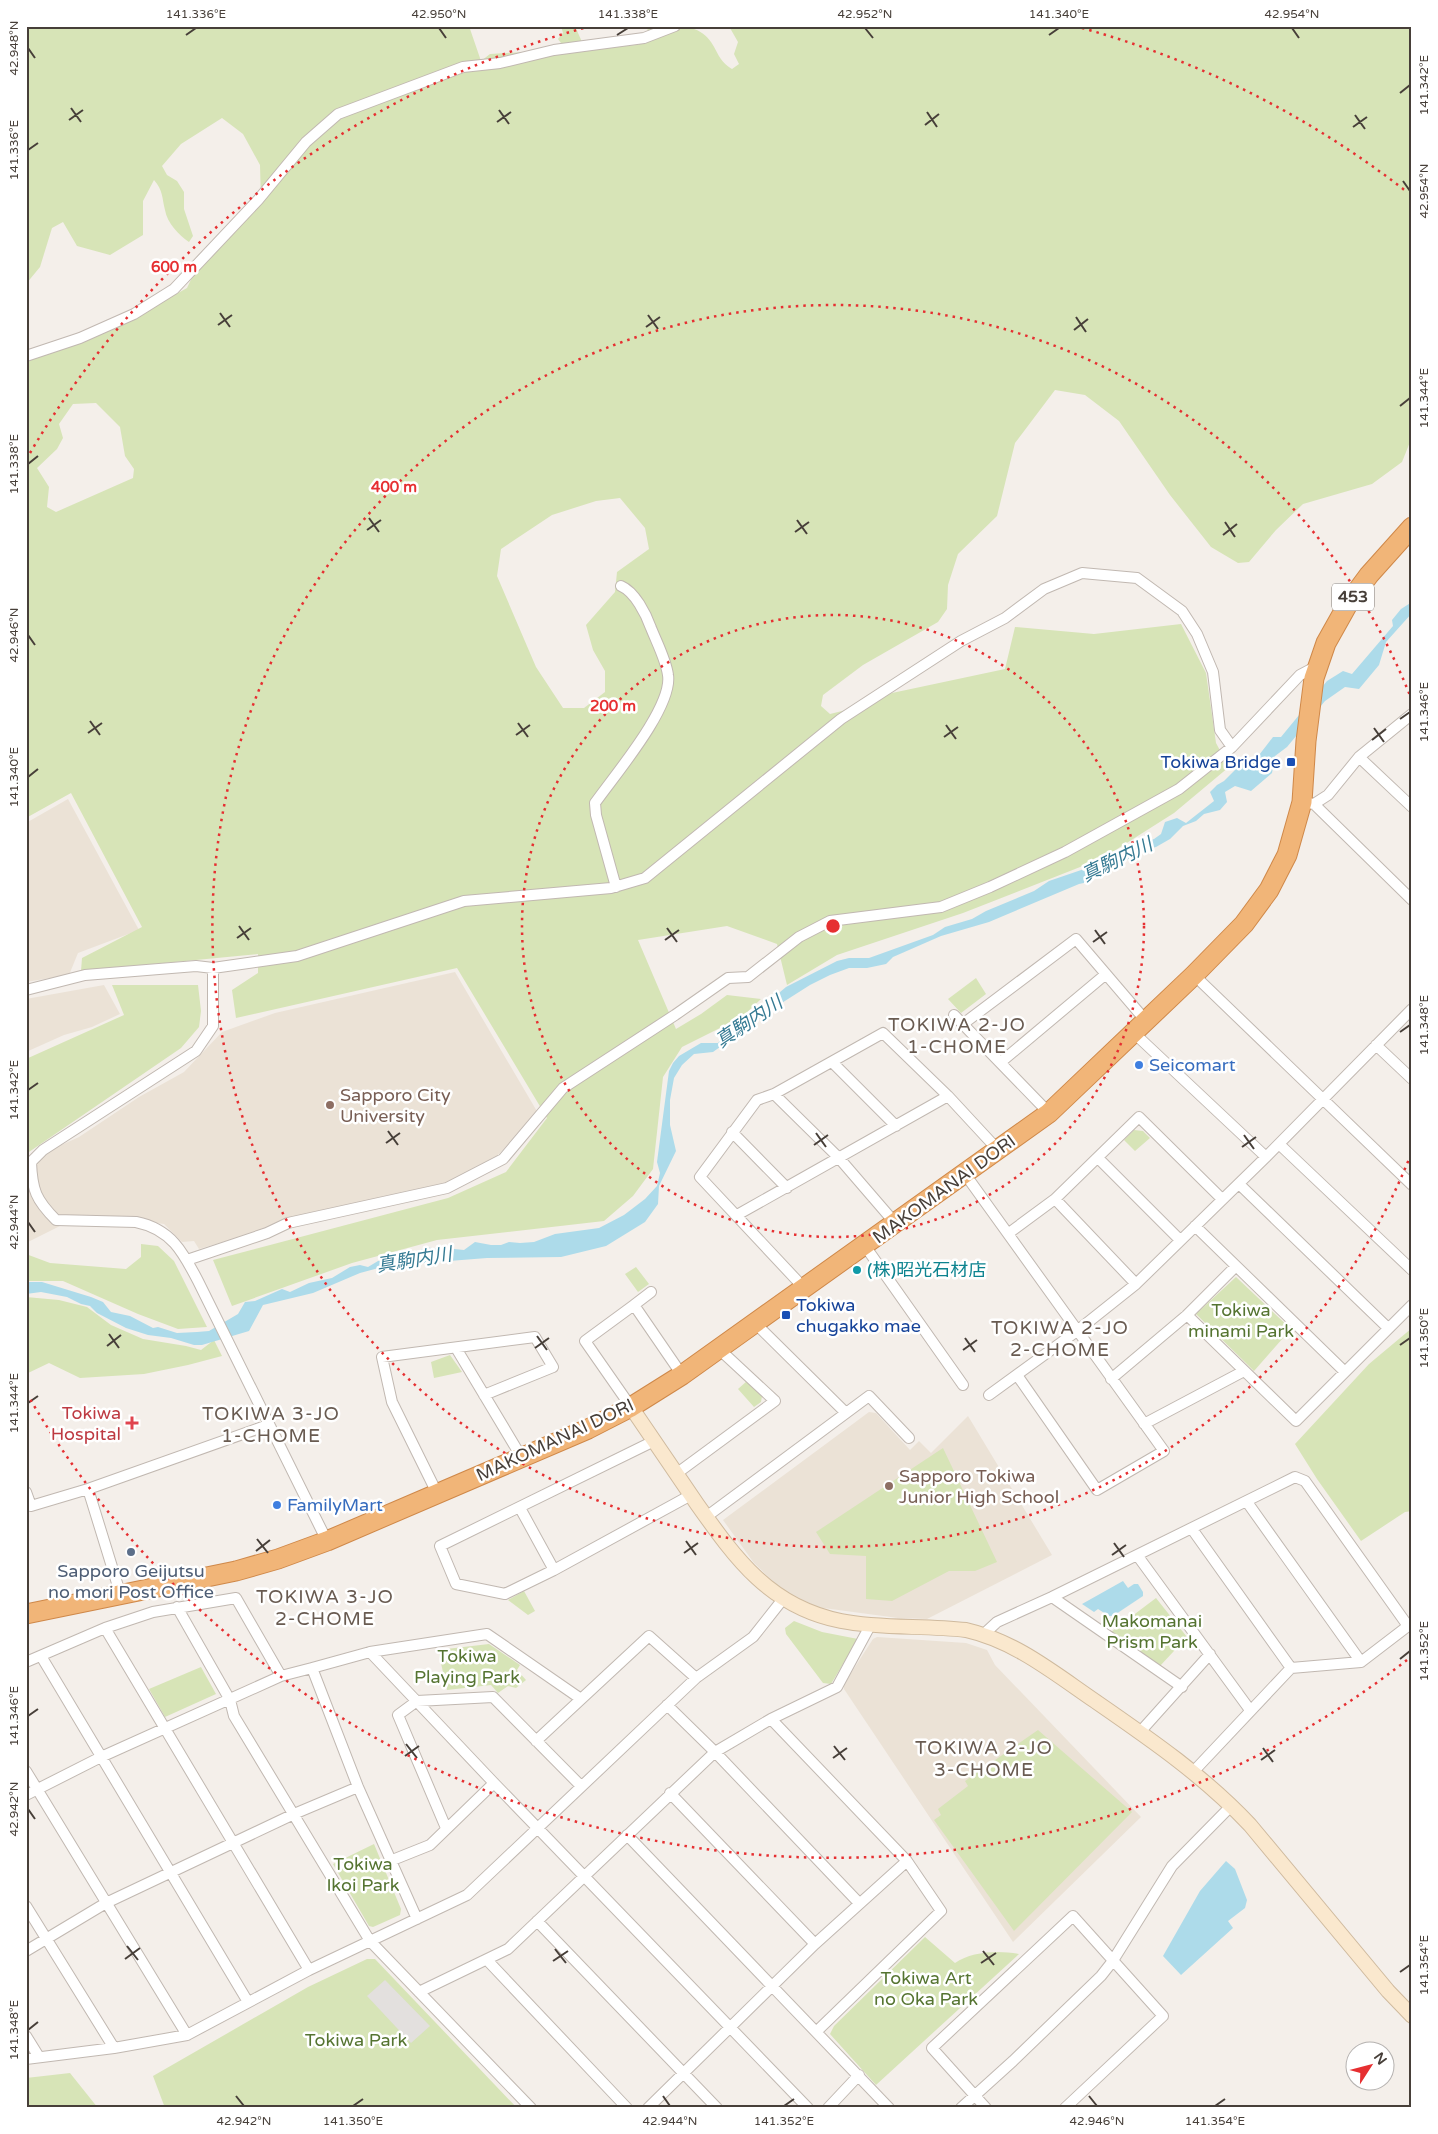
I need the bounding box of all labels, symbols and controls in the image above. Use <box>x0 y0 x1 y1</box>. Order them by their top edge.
text: 141.336°E <box>166 7 227 21</box>
text: 42.950°N <box>412 7 466 21</box>
text: 141.338°E <box>598 7 659 21</box>
text: 42.952°N <box>838 7 892 21</box>
text: 141.340°E <box>1029 7 1090 21</box>
text: 42.954°N <box>1265 7 1319 21</box>
text: 42.948°N <box>7 21 21 75</box>
text: 141.342°E <box>1417 54 1431 115</box>
text: 141.336°E <box>7 119 21 180</box>
text: 42.954°N <box>1417 164 1431 218</box>
text: 600 m <box>151 258 197 276</box>
text: 141.344°E <box>1417 367 1431 428</box>
text: 141.338°E <box>7 433 21 494</box>
text: 400 m <box>371 478 417 496</box>
road number: 453 <box>1332 584 1374 610</box>
text: 42.946°N <box>7 608 21 662</box>
text: 141.346°E <box>1417 681 1431 742</box>
text: 200 m <box>590 697 636 715</box>
text: 141.340°E <box>7 746 21 807</box>
place label: Tokiwa Bridge <box>1160 751 1281 773</box>
marker: Tokiwa Bridge <box>1285 756 1297 768</box>
water label: 真駒内川 <box>1078 833 1158 887</box>
centre of rings <box>824 917 842 935</box>
water label: 真駒内川 <box>711 991 788 1052</box>
text: 141.348°E <box>1417 994 1431 1055</box>
district label: TOKIWA 2-JO 1-CHOME <box>888 1014 1026 1058</box>
place label: Seicomart <box>1149 1054 1236 1076</box>
text: 141.342°E <box>7 1059 21 1120</box>
marker: Seicomart <box>1133 1059 1145 1071</box>
place label: Sapporo City University <box>340 1084 451 1127</box>
marker: Sapporo City University <box>324 1099 336 1111</box>
street label: MAKOMANAI DORI <box>868 1130 1020 1248</box>
text: 42.944°N <box>7 1195 21 1249</box>
water label: 真駒内川 <box>375 1243 455 1277</box>
place label: (株)昭光石材店 <box>867 1259 986 1281</box>
marker: (株)昭光石材店 <box>851 1264 863 1276</box>
place label: Tokiwa chugakko mae <box>796 1294 921 1337</box>
park label: Tokiwa minami Park <box>1188 1299 1294 1342</box>
text: 141.350°E <box>1417 1307 1431 1368</box>
marker: Tokiwa chugakko mae <box>780 1309 792 1321</box>
district label: TOKIWA 2-JO 2-CHOME <box>991 1317 1129 1361</box>
text: 141.344°E <box>7 1372 21 1433</box>
street label: MAKOMANAI DORI <box>473 1394 637 1486</box>
place label: Tokiwa Hospital <box>51 1402 121 1445</box>
district label: TOKIWA 3-JO 1-CHOME <box>202 1403 340 1447</box>
marker: Tokiwa Hospital <box>125 1416 139 1430</box>
place label: Sapporo Tokiwa Junior High School <box>899 1465 1059 1508</box>
marker: Sapporo Tokiwa Junior High School <box>883 1480 895 1492</box>
place label: FamilyMart <box>287 1494 383 1516</box>
marker: FamilyMart <box>271 1499 283 1511</box>
marker: Sapporo Geijutsu no mori Post Office <box>125 1546 137 1558</box>
place label: Sapporo Geijutsu no mori Post Office <box>48 1560 214 1603</box>
district label: TOKIWA 3-JO 2-CHOME <box>256 1586 394 1630</box>
park label: Makomanai Prism Park <box>1102 1610 1202 1653</box>
text: 141.352°E <box>1417 1620 1431 1681</box>
park label: Tokiwa Playing Park <box>414 1645 520 1688</box>
text: 141.346°E <box>7 1685 21 1746</box>
district label: TOKIWA 2-JO 3-CHOME <box>915 1737 1053 1781</box>
text: 42.942°N <box>7 1782 21 1836</box>
park label: Tokiwa Ikoi Park <box>326 1853 400 1896</box>
text: 141.354°E <box>1417 1934 1431 1995</box>
park label: Tokiwa Art no Oka Park <box>874 1967 978 2010</box>
text: 141.348°E <box>7 1999 21 2060</box>
park label: Tokiwa Park <box>305 2029 407 2051</box>
north arrow <box>1346 2042 1396 2092</box>
text: N <box>1370 2049 1390 2068</box>
text: 42.942°N <box>217 2114 271 2128</box>
text: 141.350°E <box>323 2114 384 2128</box>
text: 42.944°N <box>643 2114 697 2128</box>
text: 141.352°E <box>754 2114 815 2128</box>
text: 42.946°N <box>1070 2114 1124 2128</box>
text: 141.354°E <box>1185 2114 1246 2128</box>

